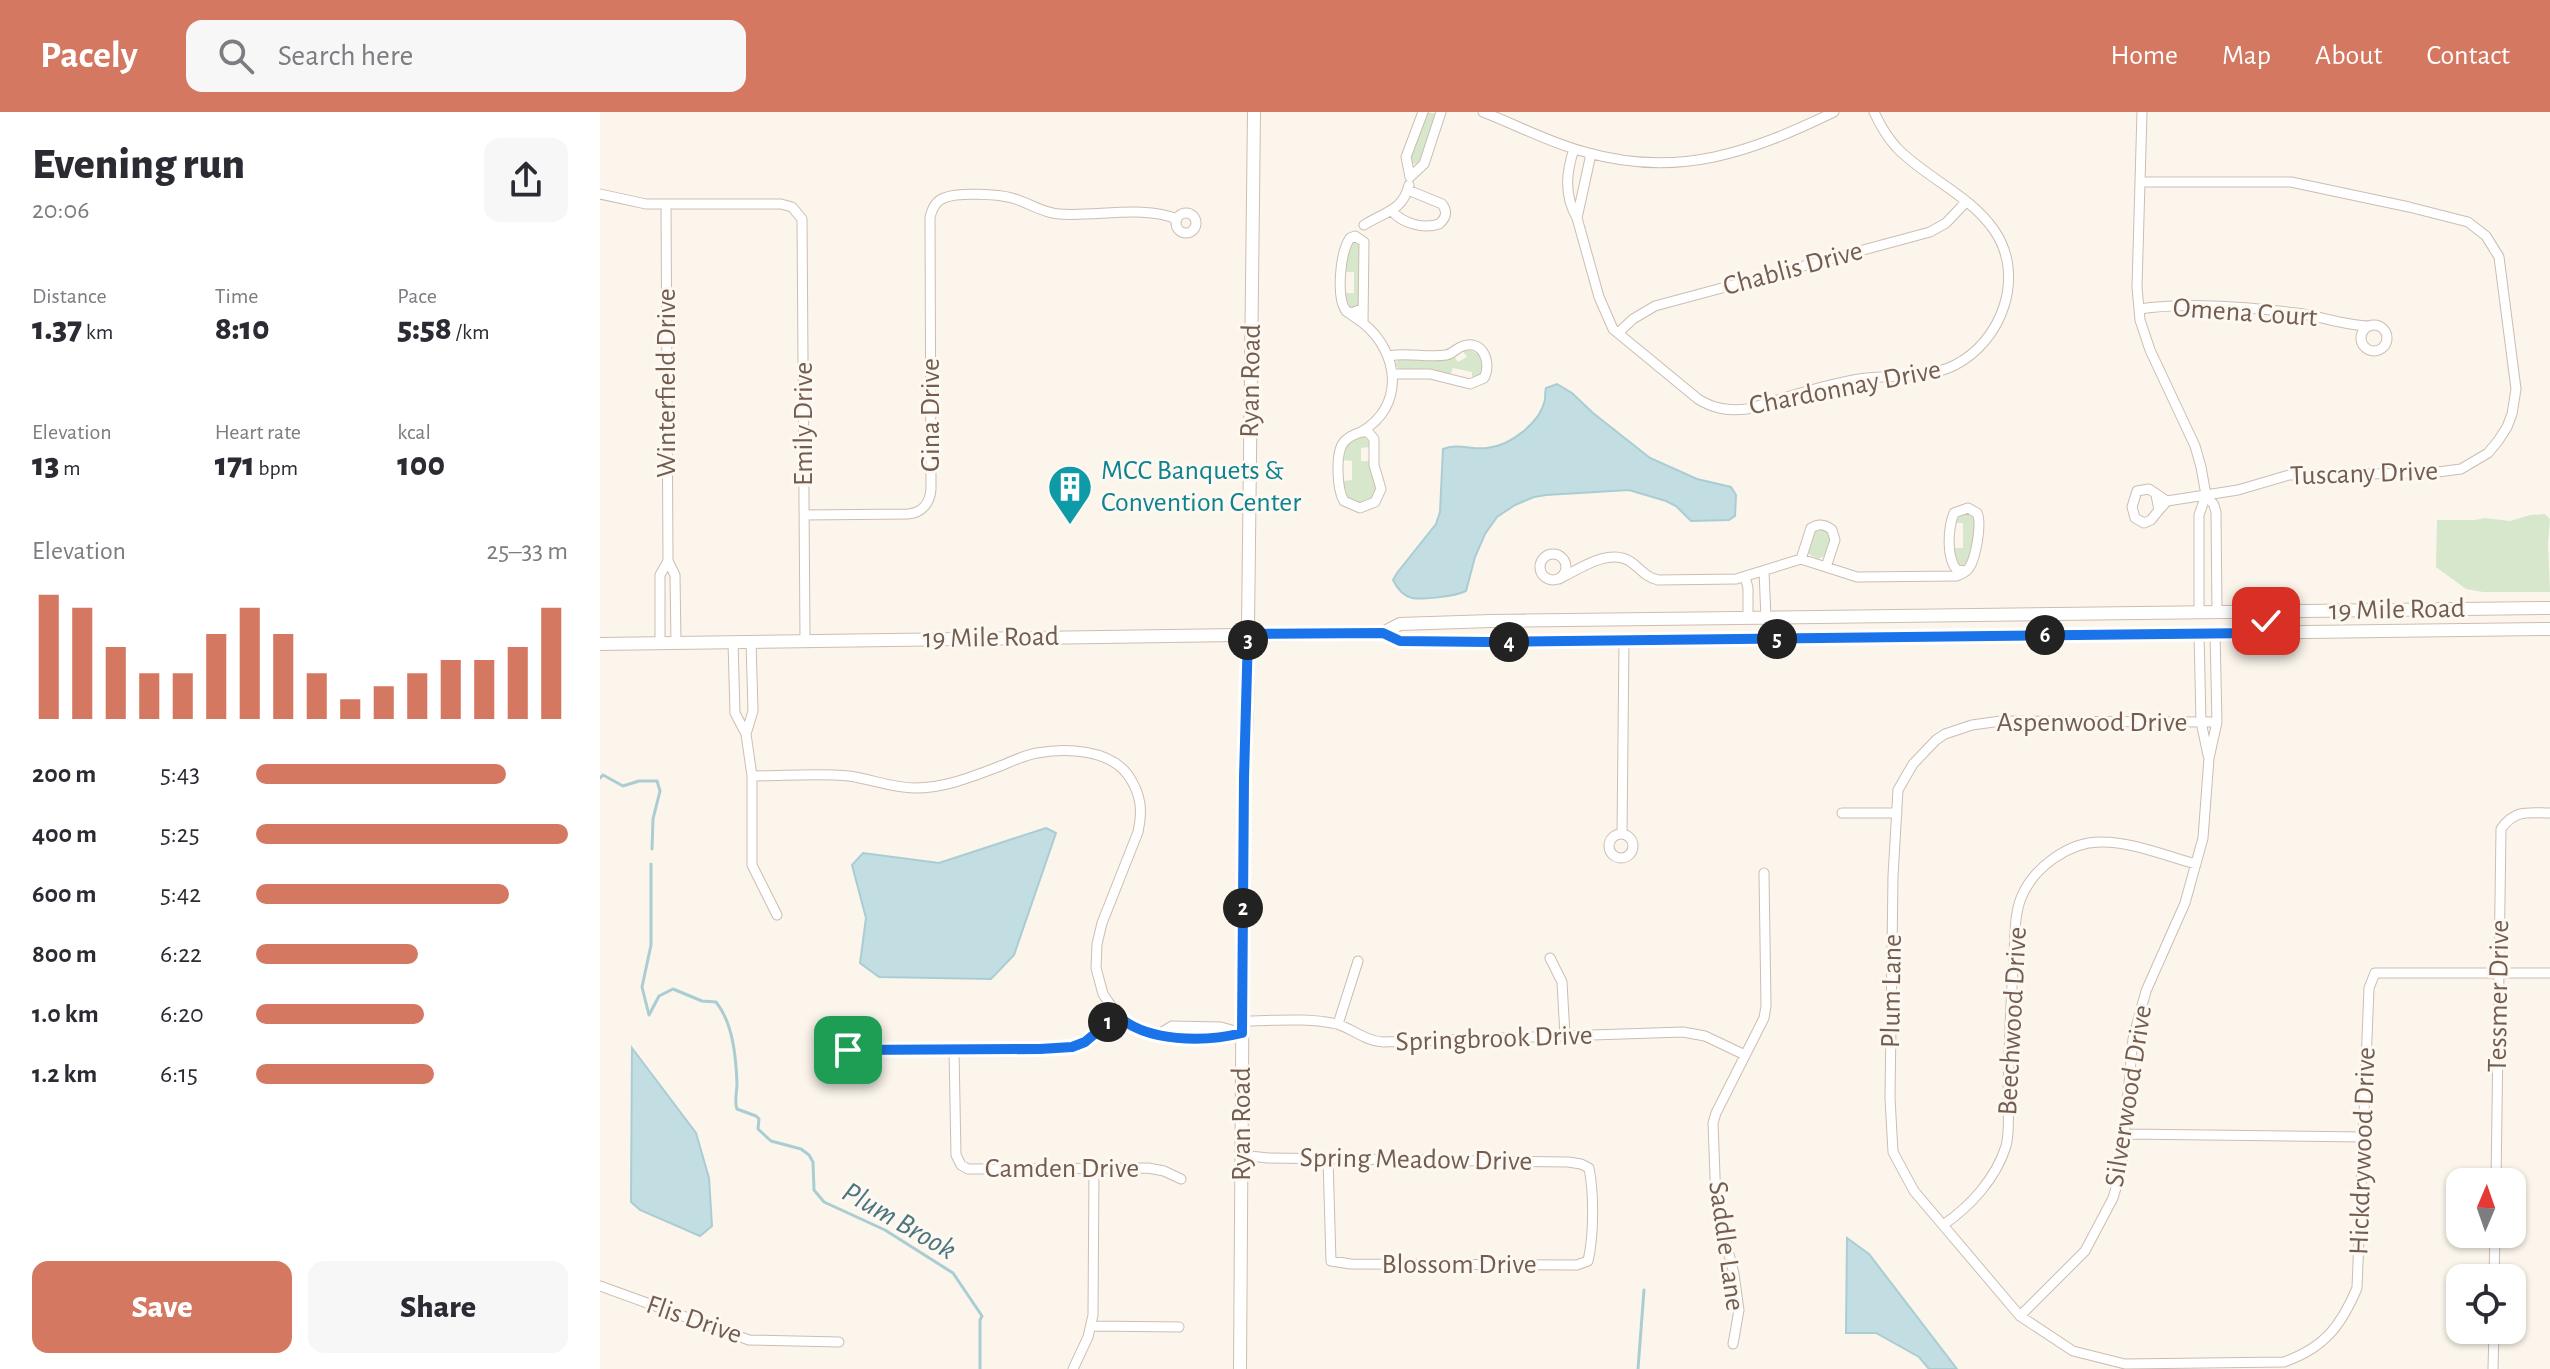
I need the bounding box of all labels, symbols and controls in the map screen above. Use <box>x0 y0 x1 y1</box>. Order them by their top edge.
search box <box>186 20 746 92</box>
icon: search <box>214 34 258 78</box>
text: Pacely <box>40 37 138 75</box>
text: Search here <box>278 41 413 71</box>
text: Home <box>2111 42 2178 70</box>
text: Map <box>2222 42 2271 70</box>
text: About <box>2315 42 2383 70</box>
text: Contact <box>2427 42 2510 70</box>
button: share <box>484 138 568 222</box>
text: Evening run <box>32 143 245 187</box>
text: 20:06 <box>32 197 89 223</box>
street label: Chablis Drive <box>1720 237 1866 301</box>
text: Distance <box>32 285 107 307</box>
text: Time <box>215 285 259 307</box>
text: Pace <box>397 285 437 307</box>
street label: Winterfield Drive <box>653 288 681 478</box>
street label: Omena Court <box>2172 294 2318 332</box>
text: 1.37 <box>32 312 82 346</box>
text: 8:10 <box>215 312 270 346</box>
text: 5:58 <box>397 312 452 346</box>
text: km <box>82 321 113 343</box>
text: /km <box>452 321 490 343</box>
street label: Ryan Road <box>1236 324 1266 438</box>
street label: Chardonnay Drive <box>1747 356 1943 420</box>
street label: Gina Drive <box>917 358 945 472</box>
street label: Emily Drive <box>790 362 818 486</box>
text: Elevation <box>32 421 112 443</box>
text: Heart rate <box>215 421 301 443</box>
text: kcal <box>397 421 431 443</box>
text: 13 <box>32 448 59 482</box>
text: 171 <box>215 448 255 482</box>
text: 100 <box>397 448 445 482</box>
text: m <box>59 457 81 479</box>
text: bpm <box>255 457 298 479</box>
place label: MCC Banquets & Convention Center <box>1101 457 1301 517</box>
street label: Tuscany Drive <box>2289 457 2439 491</box>
building icon: MCC Banquets & Convention Center <box>1046 463 1094 526</box>
text: Elevation <box>32 538 126 564</box>
text: 25–33 m <box>486 538 568 564</box>
pin <box>2232 587 2300 655</box>
street label: 19 Mile Road <box>2329 595 2465 625</box>
icon: check <box>2244 599 2288 643</box>
pin: 6 <box>2025 615 2065 655</box>
pin: 5 <box>1757 619 1797 659</box>
pin: 3 <box>1228 620 1268 660</box>
pin: 4 <box>1489 622 1529 662</box>
street label: 19 Mile Road <box>923 623 1059 653</box>
text: 6 <box>2040 624 2050 646</box>
text: 5 <box>1772 628 1782 650</box>
text: 3 <box>1243 629 1253 651</box>
text: 4 <box>1503 631 1515 653</box>
street label: Aspenwood Drive <box>1997 709 2187 737</box>
text: 200 m <box>32 761 96 787</box>
text: 5:43 <box>160 761 200 787</box>
text: 400 m <box>32 821 97 847</box>
text: 5:25 <box>160 821 200 847</box>
text: 600 m <box>32 881 97 907</box>
text: 5:42 <box>160 881 201 907</box>
pin: 2 <box>1223 888 1263 928</box>
text: 2 <box>1238 897 1248 919</box>
street label: Tessmer Drive <box>2484 919 2514 1073</box>
street label: Beechwood Drive <box>1994 926 2032 1116</box>
street label: Plum Lane <box>1877 934 1907 1048</box>
text: 800 m <box>32 941 97 967</box>
text: 6:22 <box>160 941 202 967</box>
text: 1.0 km <box>32 1001 99 1027</box>
text: 6:20 <box>160 1001 204 1027</box>
pin: 1 <box>1088 1002 1128 1042</box>
street label: Silverwood Drive <box>2101 1003 2157 1189</box>
text: 1 <box>1104 1011 1112 1033</box>
pin <box>814 1016 882 1084</box>
street label: Springbrook Drive <box>1395 1022 1593 1056</box>
icon: arrive <box>826 1028 870 1072</box>
street label: Hickdrywood Drive <box>2345 1046 2381 1256</box>
text: 1.2 km <box>32 1061 97 1087</box>
text: 6:15 <box>160 1061 198 1087</box>
street label: Ryan Road <box>1228 1067 1256 1181</box>
street label: Spring Meadow Drive <box>1299 1144 1533 1176</box>
street label: Camden Drive <box>985 1155 1139 1183</box>
north arrow <box>2446 1168 2526 1248</box>
map controls <box>2446 1168 2526 1344</box>
water label: Plum Brook <box>837 1177 961 1265</box>
street label: Saddle Lane <box>1703 1179 1749 1313</box>
street label: Blossom Drive <box>1381 1251 1537 1279</box>
button: Save <box>32 1261 292 1353</box>
button: Share <box>308 1261 568 1353</box>
button: locate <box>2446 1264 2526 1344</box>
street label: Flis Drive <box>643 1291 745 1349</box>

